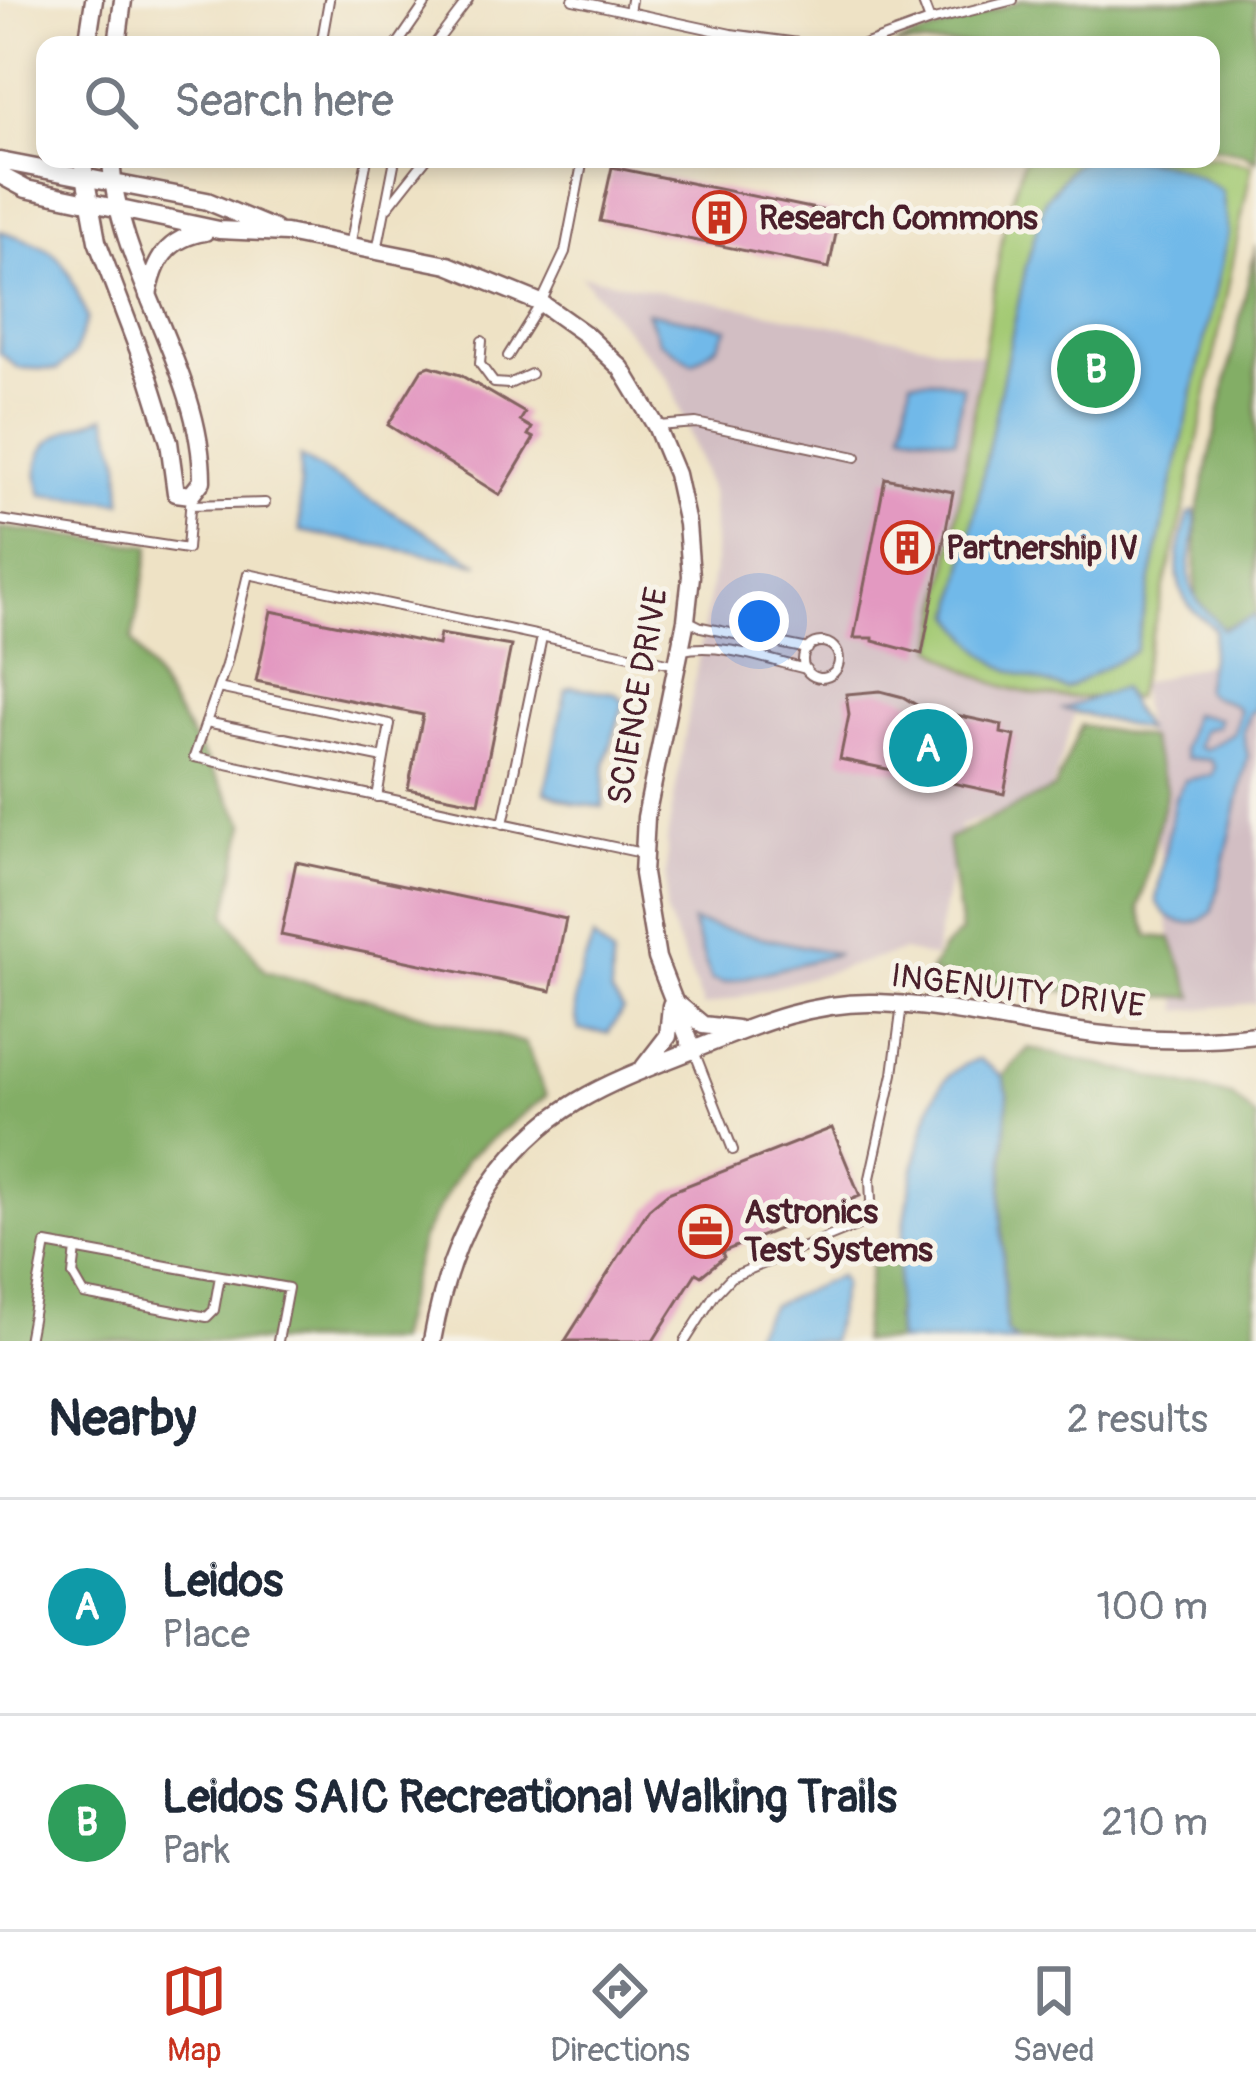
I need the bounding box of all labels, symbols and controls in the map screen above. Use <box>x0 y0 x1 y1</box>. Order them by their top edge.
search box <box>36 36 1220 168</box>
icon: search <box>78 69 144 135</box>
text: Search here <box>174 74 394 130</box>
building icon: Research Commons <box>692 190 748 246</box>
place label: Research Commons <box>759 198 1038 239</box>
pin: B <box>1057 324 1135 414</box>
building icon: Partnership IV <box>879 520 935 576</box>
place label: Partnership IV <box>946 528 1138 569</box>
street label: SCIENCE DRIVE <box>599 584 677 808</box>
your location <box>729 591 789 651</box>
pin: A <box>889 703 967 793</box>
street label: INGENUITY DRIVE <box>889 955 1147 1027</box>
place label: Astronics Test Systems <box>743 1192 933 1271</box>
office icon: Astronics Test Systems <box>677 1203 733 1259</box>
text: Nearby <box>48 1387 196 1451</box>
text: 2 results <box>1067 1395 1208 1444</box>
text: Leidos <box>162 1554 283 1610</box>
text: A <box>74 1582 100 1631</box>
text: 100 m <box>1096 1582 1208 1631</box>
text: Place <box>162 1610 250 1659</box>
text: Leidos SAIC Recreational Walking Trails <box>162 1770 897 1826</box>
text: B <box>76 1798 98 1847</box>
text: 210 m <box>1101 1798 1208 1847</box>
text: Park <box>162 1826 230 1875</box>
tab: Map <box>161 1958 227 2071</box>
tab: Directions <box>550 1958 690 2071</box>
tab: Saved <box>1013 1958 1095 2071</box>

